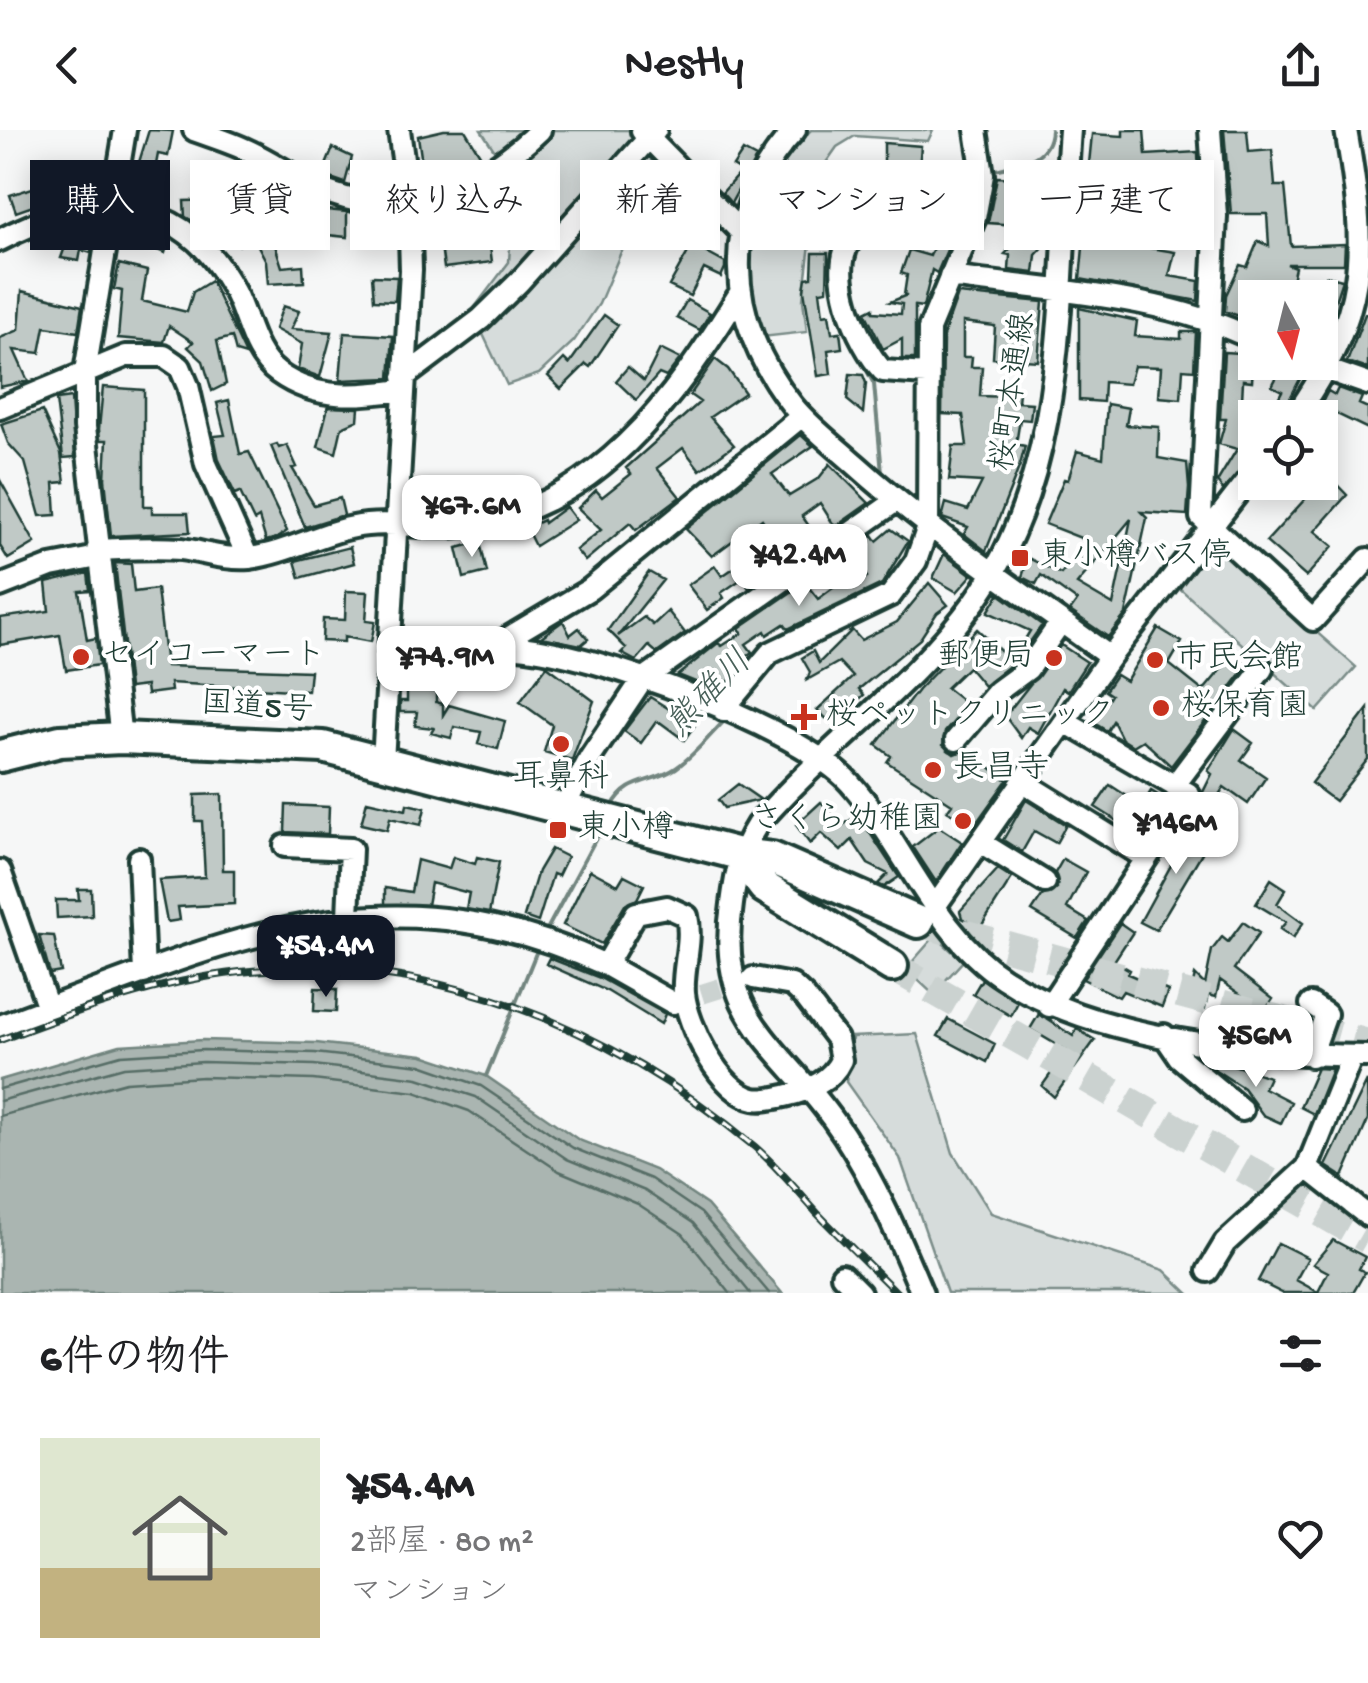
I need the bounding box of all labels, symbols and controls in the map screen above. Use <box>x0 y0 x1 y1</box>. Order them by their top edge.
icon: back <box>40 38 95 93</box>
icon: share <box>1273 38 1328 93</box>
text: Nestly <box>624 39 744 92</box>
chip: 購入 <box>30 160 170 250</box>
chip: 賃貸 <box>190 160 330 250</box>
chip: 絞り込み <box>350 160 560 250</box>
chip: 新着 <box>580 160 720 250</box>
chip: マンション <box>740 160 984 250</box>
chip: 一戸建て <box>1004 160 1214 250</box>
north arrow <box>1238 280 1338 380</box>
map controls <box>1238 280 1338 500</box>
street label: 桜町本通線 <box>984 310 1045 474</box>
button: locate <box>1238 400 1338 500</box>
pin: ¥67.6M <box>391 475 553 560</box>
text: ¥67.6M <box>424 488 520 526</box>
pin: ¥42.4M <box>718 524 880 609</box>
text: ¥42.4M <box>752 537 846 575</box>
place label: 東小樽バス停 <box>1040 537 1232 577</box>
marker: 東小樽バス停 <box>1009 547 1031 569</box>
pin: ¥74.9M <box>365 626 527 711</box>
place label: セイコーマート <box>101 638 326 676</box>
text: ¥74.9M <box>399 639 493 677</box>
place label: 郵便局 <box>938 639 1034 677</box>
place label: 市民会館 <box>1175 639 1303 679</box>
water label: 熊碓川 <box>658 642 762 747</box>
marker: セイコーマート <box>70 646 92 668</box>
marker: 郵便局 <box>1043 647 1065 669</box>
marker: 市民会館 <box>1144 649 1166 671</box>
street label: 国道5号 <box>199 685 315 732</box>
place label: 桜保育園 <box>1181 688 1309 727</box>
marker: 桜保育園 <box>1150 697 1172 719</box>
place label: 桜ペットクリニック <box>826 698 1114 736</box>
marker: 桜ペットクリニック <box>791 704 817 730</box>
marker: 耳鼻科 <box>550 733 572 755</box>
place label: 長昌寺 <box>953 750 1049 789</box>
place label: 耳鼻科 <box>513 758 609 798</box>
marker: 長昌寺 <box>922 759 944 781</box>
pin: ¥146M <box>1106 792 1246 877</box>
place label: さくら幼稚園 <box>751 801 943 840</box>
text: ¥146M <box>1135 805 1217 843</box>
place label: 東小樽 <box>578 809 674 849</box>
marker: さくら幼稚園 <box>952 810 974 832</box>
marker: 東小樽 <box>547 819 569 841</box>
pin: ¥54.4M <box>245 915 407 1000</box>
text: ¥54.4M <box>279 928 373 966</box>
pin: ¥56M <box>1197 1005 1315 1090</box>
text: ¥56M <box>1221 1018 1291 1056</box>
icon: filters <box>1273 1326 1328 1381</box>
text: 6件の物件 <box>40 1337 229 1386</box>
text: ¥54.4M <box>350 1464 474 1513</box>
icon: home <box>120 1478 240 1598</box>
icon: heart <box>1273 1511 1328 1566</box>
text: 2部屋 · 80 m² <box>350 1525 534 1563</box>
text: マンション <box>350 1575 509 1613</box>

